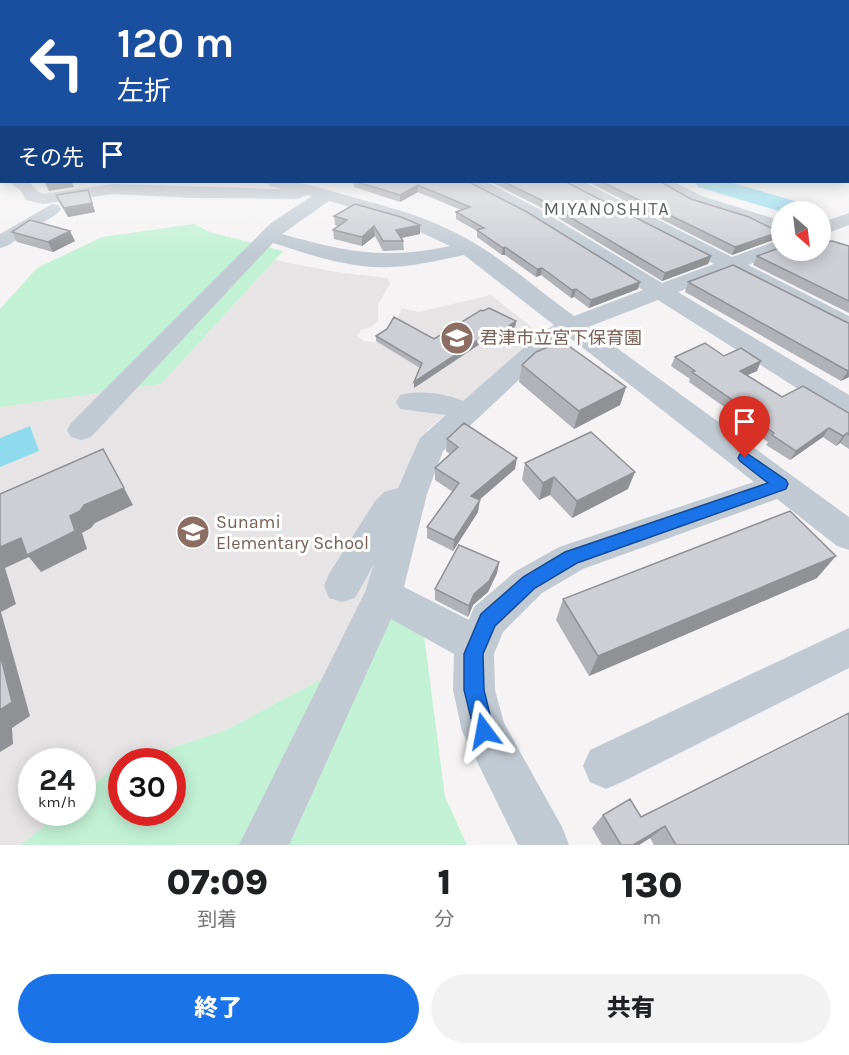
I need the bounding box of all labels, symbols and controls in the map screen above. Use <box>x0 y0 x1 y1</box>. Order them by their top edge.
text: 120 m <box>117 18 234 68</box>
icon: left <box>18 24 96 102</box>
text: 左折 <box>117 75 171 107</box>
icon: arrive <box>96 138 129 171</box>
text: その先 <box>18 145 84 171</box>
district label: MIYANOSHITA <box>544 198 670 220</box>
north arrow <box>771 201 831 261</box>
map controls <box>771 201 831 261</box>
school or university icon: 君津市立宮下保育園 <box>439 320 475 356</box>
place label: 君津市立宮下保育園 <box>480 327 642 349</box>
pin <box>719 396 770 458</box>
icon: arrive <box>728 405 761 438</box>
place label: Sunami Elementary School <box>216 511 369 554</box>
school or university icon: Sunami Elementary School <box>175 514 211 550</box>
position arrow <box>452 699 516 763</box>
speed limit sign: 30 <box>108 748 186 826</box>
text: 24 <box>39 762 75 798</box>
text: km/h <box>38 793 76 811</box>
text: 07:09 <box>166 861 268 903</box>
text: 1 <box>438 861 451 903</box>
text: 130 <box>621 864 683 906</box>
text: m <box>642 906 661 929</box>
text: 到着 <box>197 908 237 931</box>
text: 分 <box>435 908 455 931</box>
button: 終了 <box>18 974 419 1043</box>
button: 共有 <box>431 974 831 1043</box>

